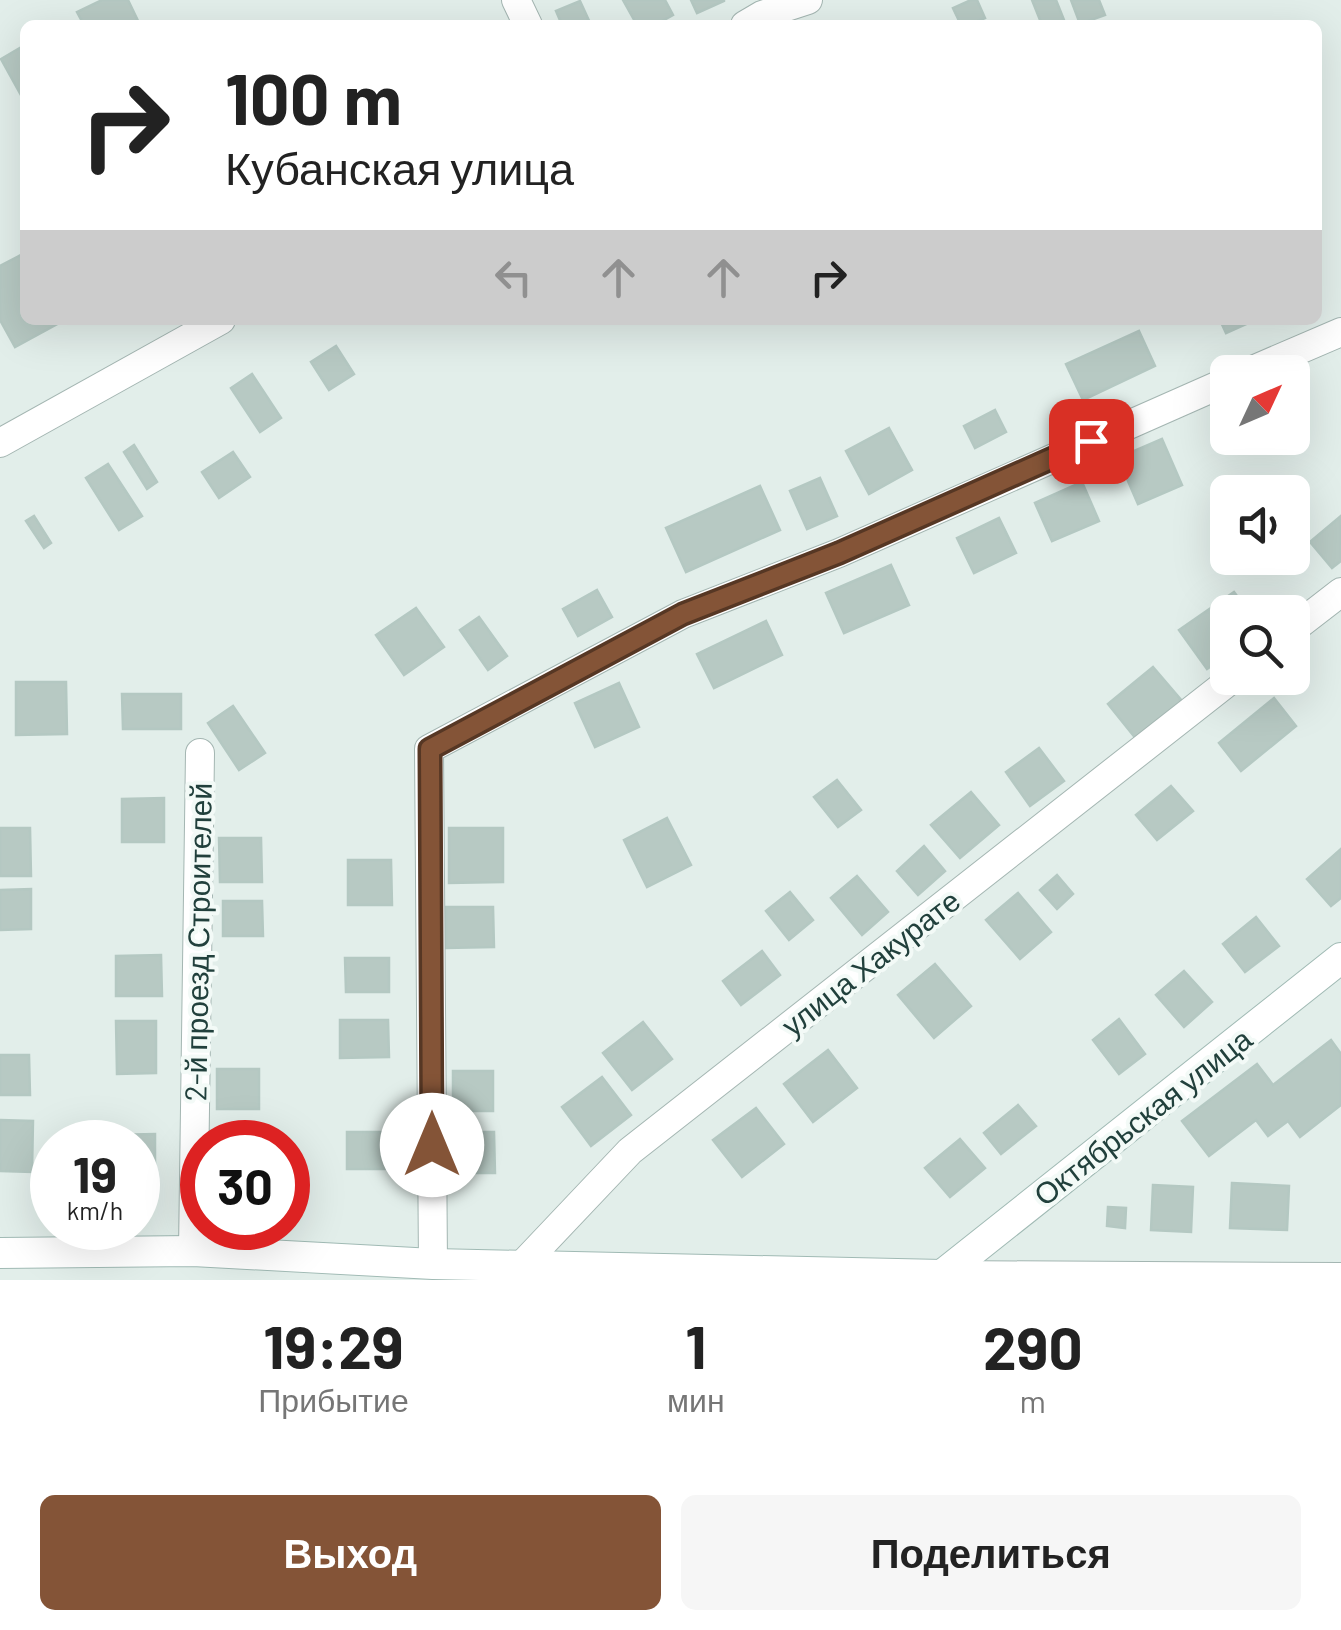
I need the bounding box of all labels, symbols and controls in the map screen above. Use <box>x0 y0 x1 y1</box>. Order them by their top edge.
text: 100 m <box>225 55 402 139</box>
icon: right <box>60 60 190 190</box>
text: Кубанская улица <box>225 140 574 194</box>
icon: left <box>486 250 541 305</box>
icon: ahead <box>591 250 646 305</box>
icon: ahead <box>696 250 751 305</box>
icon: right <box>801 250 856 305</box>
north arrow <box>1210 355 1310 455</box>
map controls <box>1210 355 1310 695</box>
pin <box>1049 399 1134 484</box>
icon: arrive <box>1064 414 1119 469</box>
button: sound <box>1210 475 1310 575</box>
button: search <box>1210 595 1310 695</box>
street label: 2-й проезд Строителей <box>176 782 218 1102</box>
street label: улица Хакурате <box>774 881 966 1043</box>
street label: Октябрьская улица <box>1026 1020 1258 1212</box>
position arrow <box>380 1093 484 1197</box>
speed limit sign: 30 <box>180 1120 310 1250</box>
text: 19 <box>73 1143 117 1203</box>
text: km/h <box>67 1195 123 1225</box>
text: 19:29 <box>263 1309 404 1381</box>
text: 1 <box>685 1309 706 1381</box>
text: 290 <box>983 1310 1083 1382</box>
text: Прибытие <box>258 1380 409 1418</box>
text: мин <box>667 1380 725 1418</box>
text: m <box>1020 1381 1046 1419</box>
button: Выход <box>40 1495 661 1610</box>
button: Поделиться <box>681 1495 1301 1610</box>

